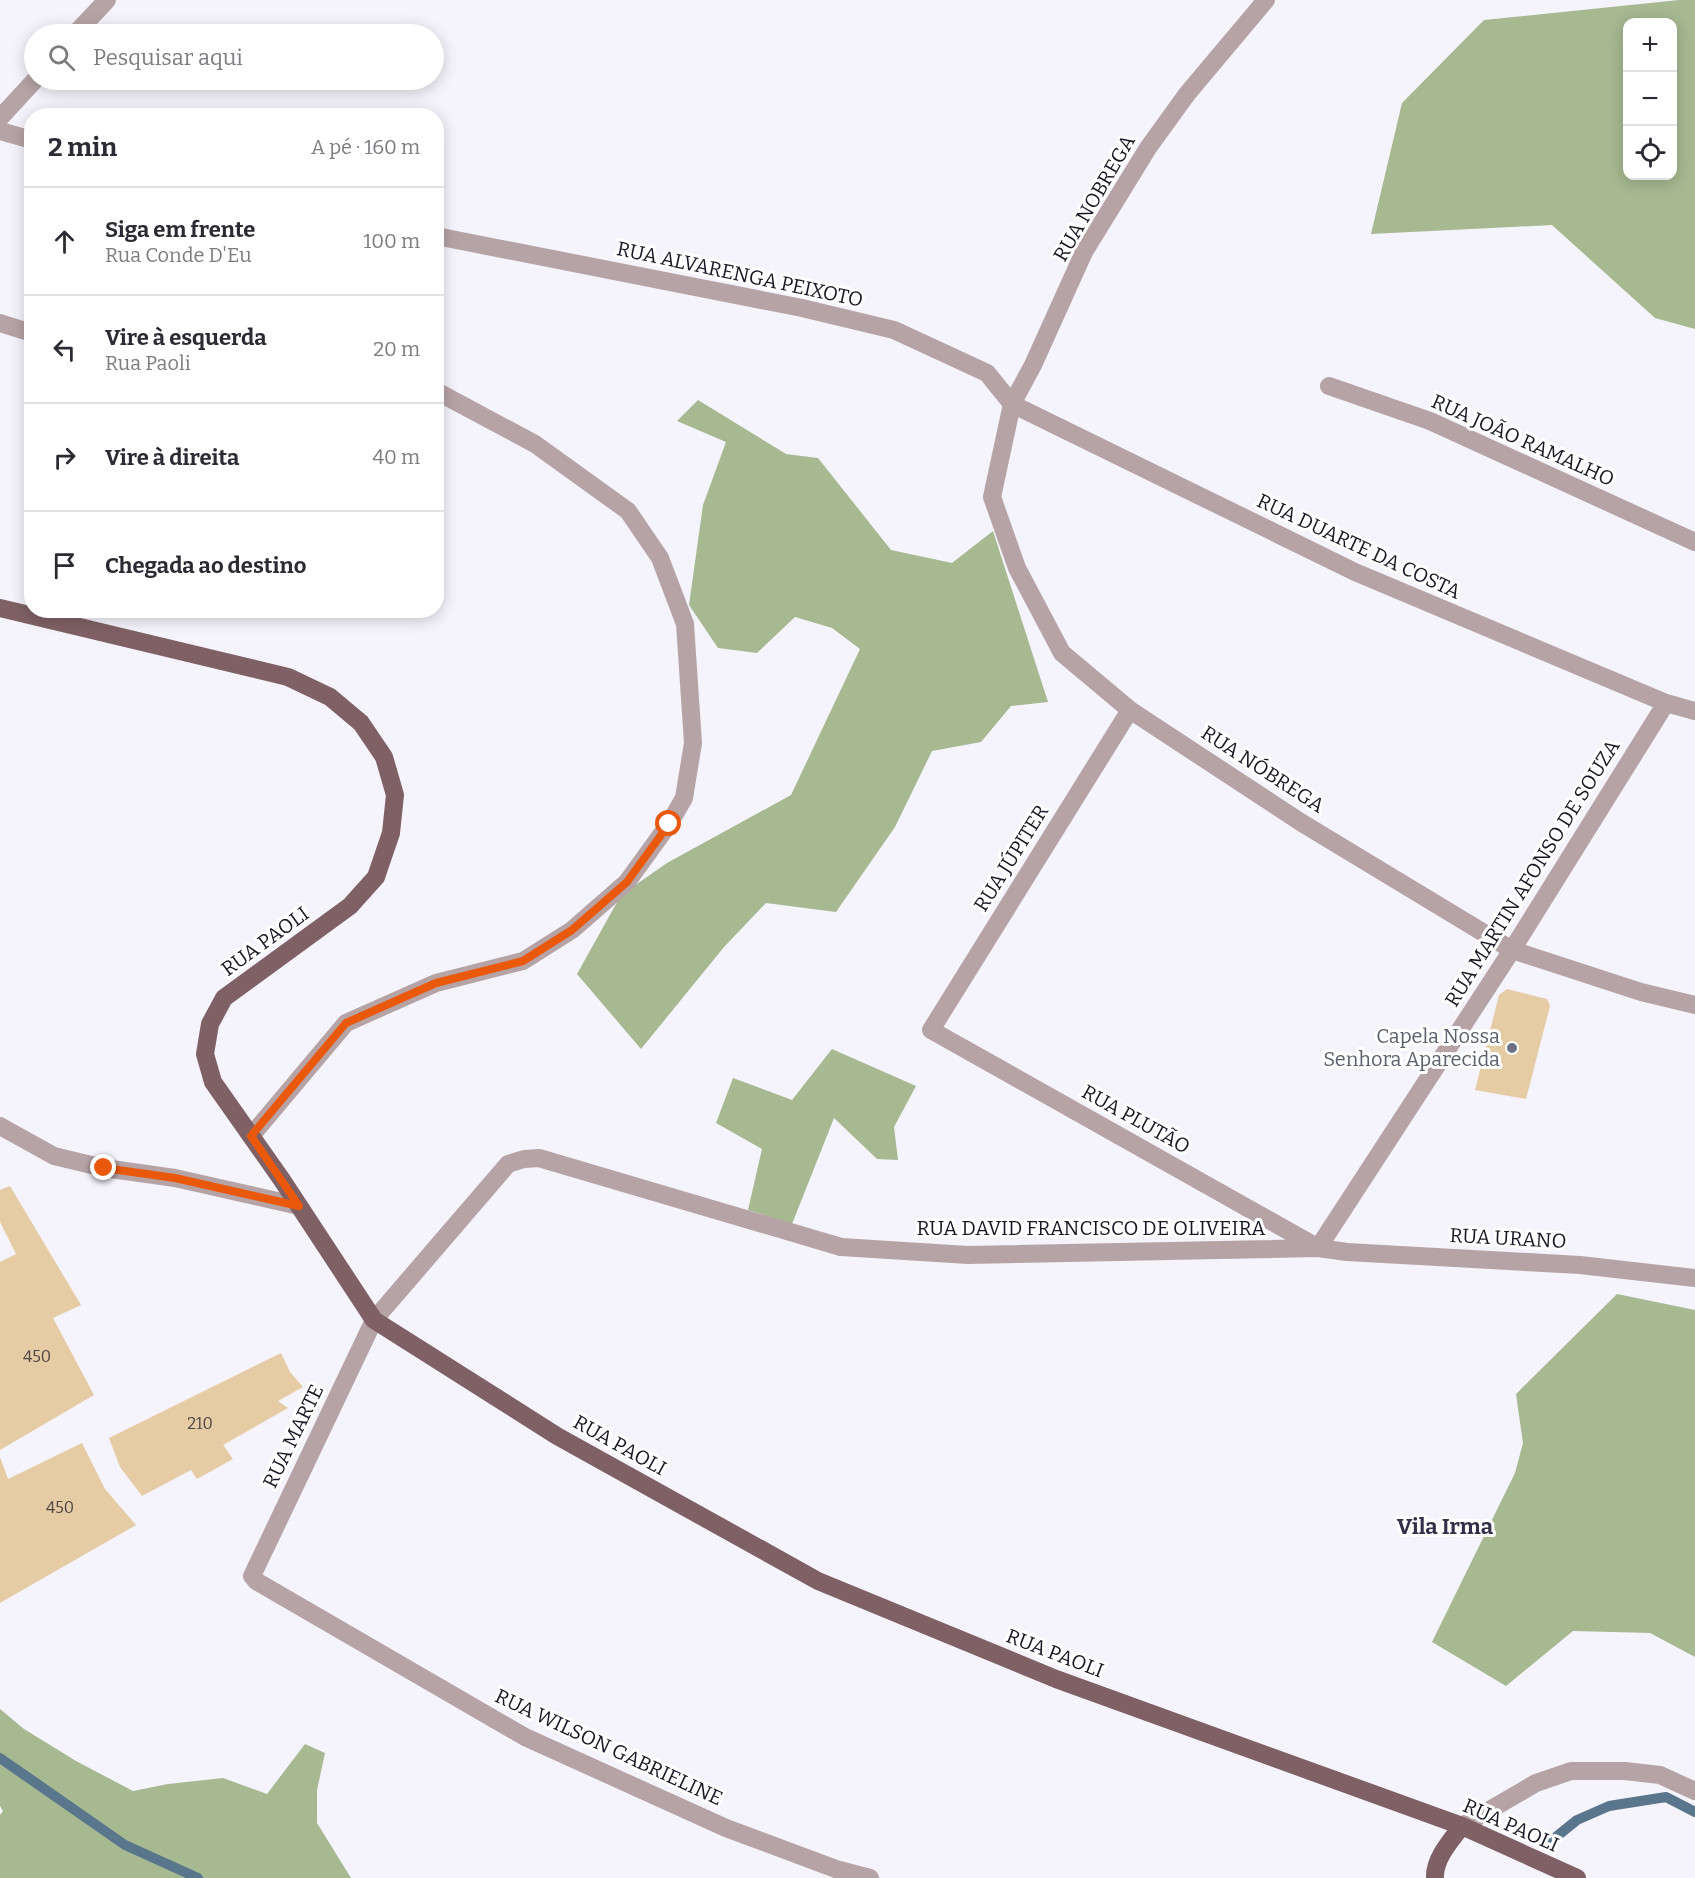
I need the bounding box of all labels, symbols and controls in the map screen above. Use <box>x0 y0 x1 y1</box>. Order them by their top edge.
map controls <box>1623 18 1677 180</box>
button: + <box>1623 18 1677 72</box>
search box <box>24 24 444 90</box>
icon: search <box>45 41 78 74</box>
text: Pesquisar aqui <box>93 44 243 71</box>
button: − <box>1623 72 1677 126</box>
button: locate <box>1623 126 1677 180</box>
street label: RUA NOBREGA <box>1048 130 1140 265</box>
text: 2 min <box>48 132 117 163</box>
text: A pé · 160 m <box>311 135 420 159</box>
text: Siga em frente <box>105 216 255 243</box>
icon: ahead <box>48 225 81 258</box>
text: 100 m <box>363 229 420 253</box>
street label: RUA ALVARENGA PEIXOTO <box>615 236 865 312</box>
text: Rua Conde D'Eu <box>105 243 252 267</box>
text: Vire à esquerda <box>105 324 266 351</box>
icon: left <box>48 333 81 366</box>
text: 20 m <box>373 337 420 361</box>
text: Rua Paoli <box>105 351 191 375</box>
street label: RUA JOÃO RAMALHO <box>1428 389 1618 491</box>
icon: right <box>48 441 81 474</box>
text: Vire à direita <box>105 444 239 471</box>
text: 40 m <box>372 445 420 469</box>
street label: RUA DUARTE DA COSTA <box>1253 488 1465 604</box>
icon: arrive <box>48 549 81 582</box>
text: Chegada ao destino <box>105 552 306 579</box>
street label: RUA NÓBREGA <box>1197 720 1330 818</box>
street label: RUA MARTIN AFONSO DE SOUZA <box>1440 734 1625 1011</box>
street label: RUA JÚPITER <box>969 800 1053 916</box>
route start <box>655 810 681 836</box>
street label: RUA PAOLI <box>217 901 313 981</box>
place label: Capela Nossa Senhora Aparecida <box>1323 1024 1500 1071</box>
marker: Capela Nossa Senhora Aparecida <box>1505 1041 1519 1055</box>
street label: RUA PLUTÃO <box>1078 1079 1194 1159</box>
route end <box>90 1154 116 1180</box>
street label: RUA DAVID FRANCISCO DE OLIVEIRA <box>917 1216 1266 1240</box>
street label: RUA URANO <box>1449 1223 1567 1253</box>
house number: 450 <box>23 1347 51 1366</box>
street label: RUA MARTE <box>258 1380 328 1492</box>
street label: RUA PAOLI <box>569 1410 671 1480</box>
house number: 210 <box>187 1414 213 1433</box>
house number: 450 <box>46 1498 74 1517</box>
district label: Vila Irma <box>1397 1513 1494 1540</box>
street label: RUA PAOLI <box>1003 1623 1107 1683</box>
street label: RUA WILSON GABRIELINE <box>491 1684 727 1810</box>
street label: RUA PAOLI <box>1459 1793 1563 1857</box>

